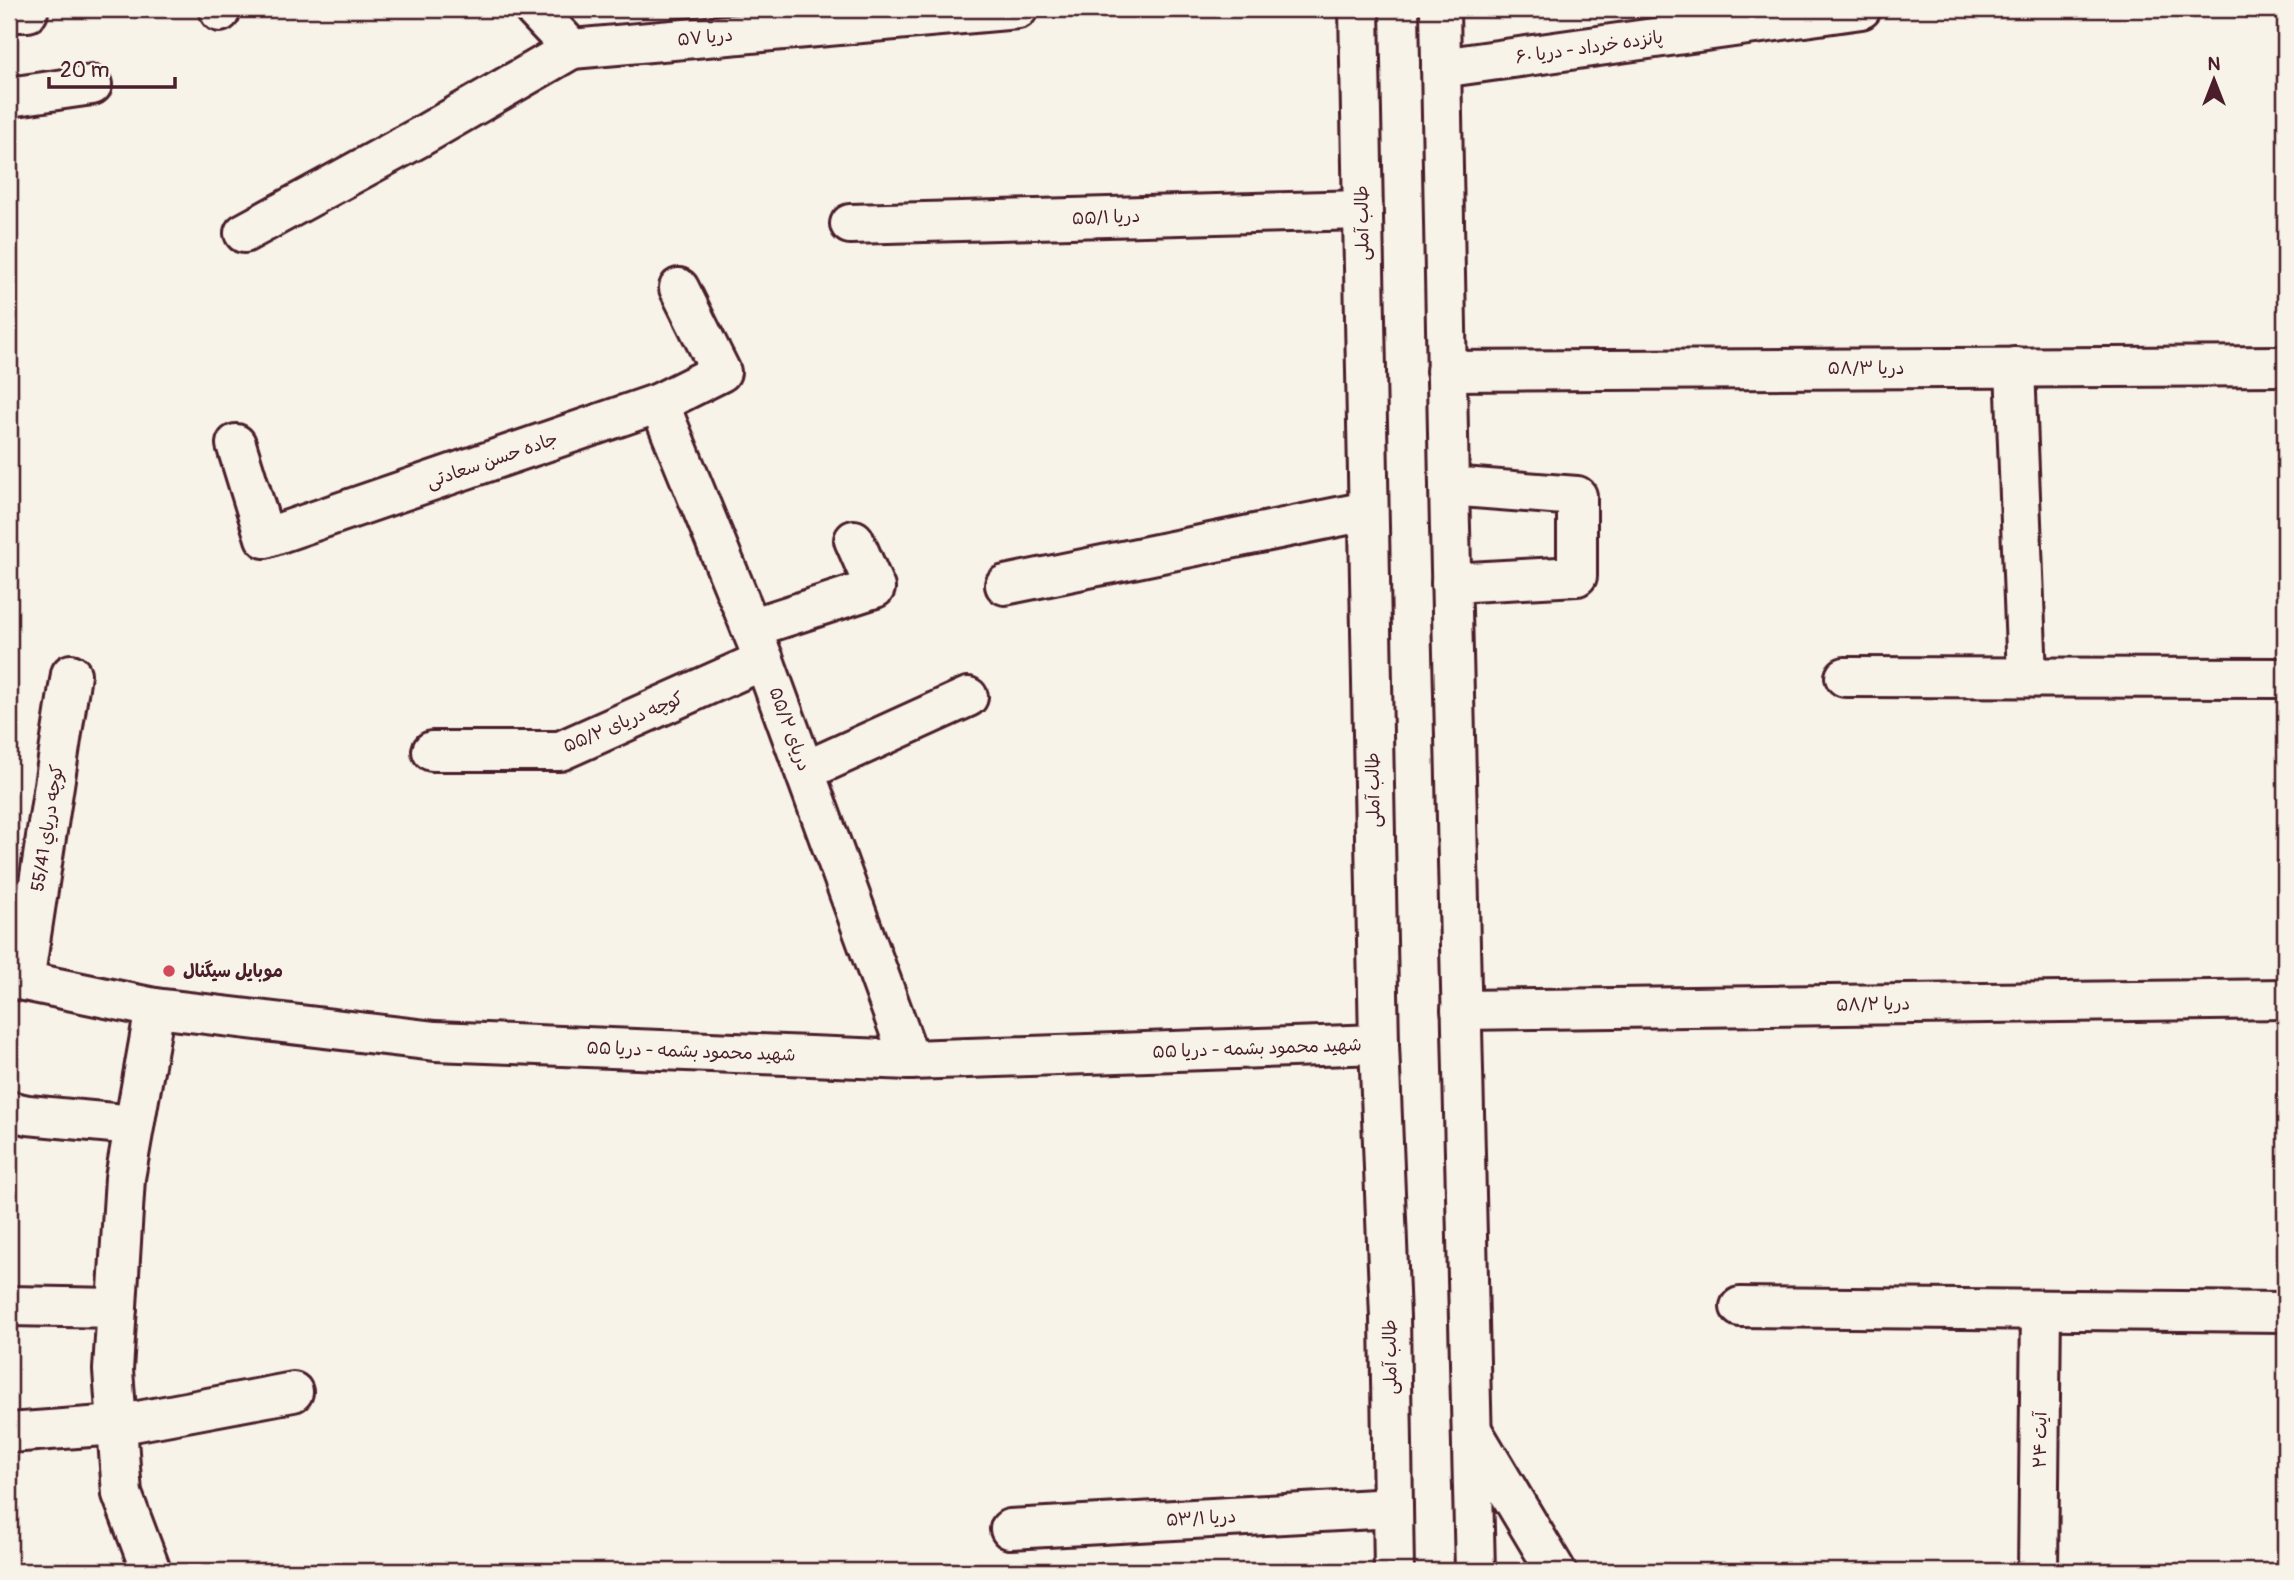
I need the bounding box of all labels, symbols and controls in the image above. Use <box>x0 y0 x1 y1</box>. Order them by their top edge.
street label: دریا ۵۷ <box>676 24 734 51</box>
street label: پانزده خرداد - دریا ۶۰ <box>1514 26 1664 69</box>
scale bar <box>49 46 175 90</box>
north arrow <box>2178 46 2248 116</box>
text: N <box>2208 52 2221 76</box>
text: 20 m <box>60 57 109 84</box>
street label: طالب آملی <box>1350 185 1375 261</box>
street label: دریا ۵۵/۱ <box>1071 205 1141 230</box>
street label: دریا ۵۸/۳ <box>1827 357 1905 380</box>
street label: جاده حسن سعادتی <box>423 427 561 494</box>
street label: دریای ۵۵/۲ <box>764 684 815 774</box>
street label: کوچه دریای ۵۵/۲ <box>560 687 687 758</box>
street label: طالب آملی <box>1361 752 1386 828</box>
street label: كوچه درياي 55/41 <box>26 763 70 893</box>
place label: موبایل سیگنال <box>183 960 283 983</box>
marker: موبایل سیگنال <box>161 963 177 979</box>
street label: دریا ۵۸/۲ <box>1836 992 1910 1017</box>
street label: شهید محمود بشمه - دریا ۵۵ <box>1152 1033 1362 1064</box>
street label: شهید محمود بشمه - دریا ۵۵ <box>586 1036 796 1067</box>
street label: طالب آملی <box>1378 1319 1403 1395</box>
street label: آیت ۲۴ <box>2029 1410 2053 1469</box>
street label: دریا ۵۳/۱ <box>1165 1505 1237 1532</box>

